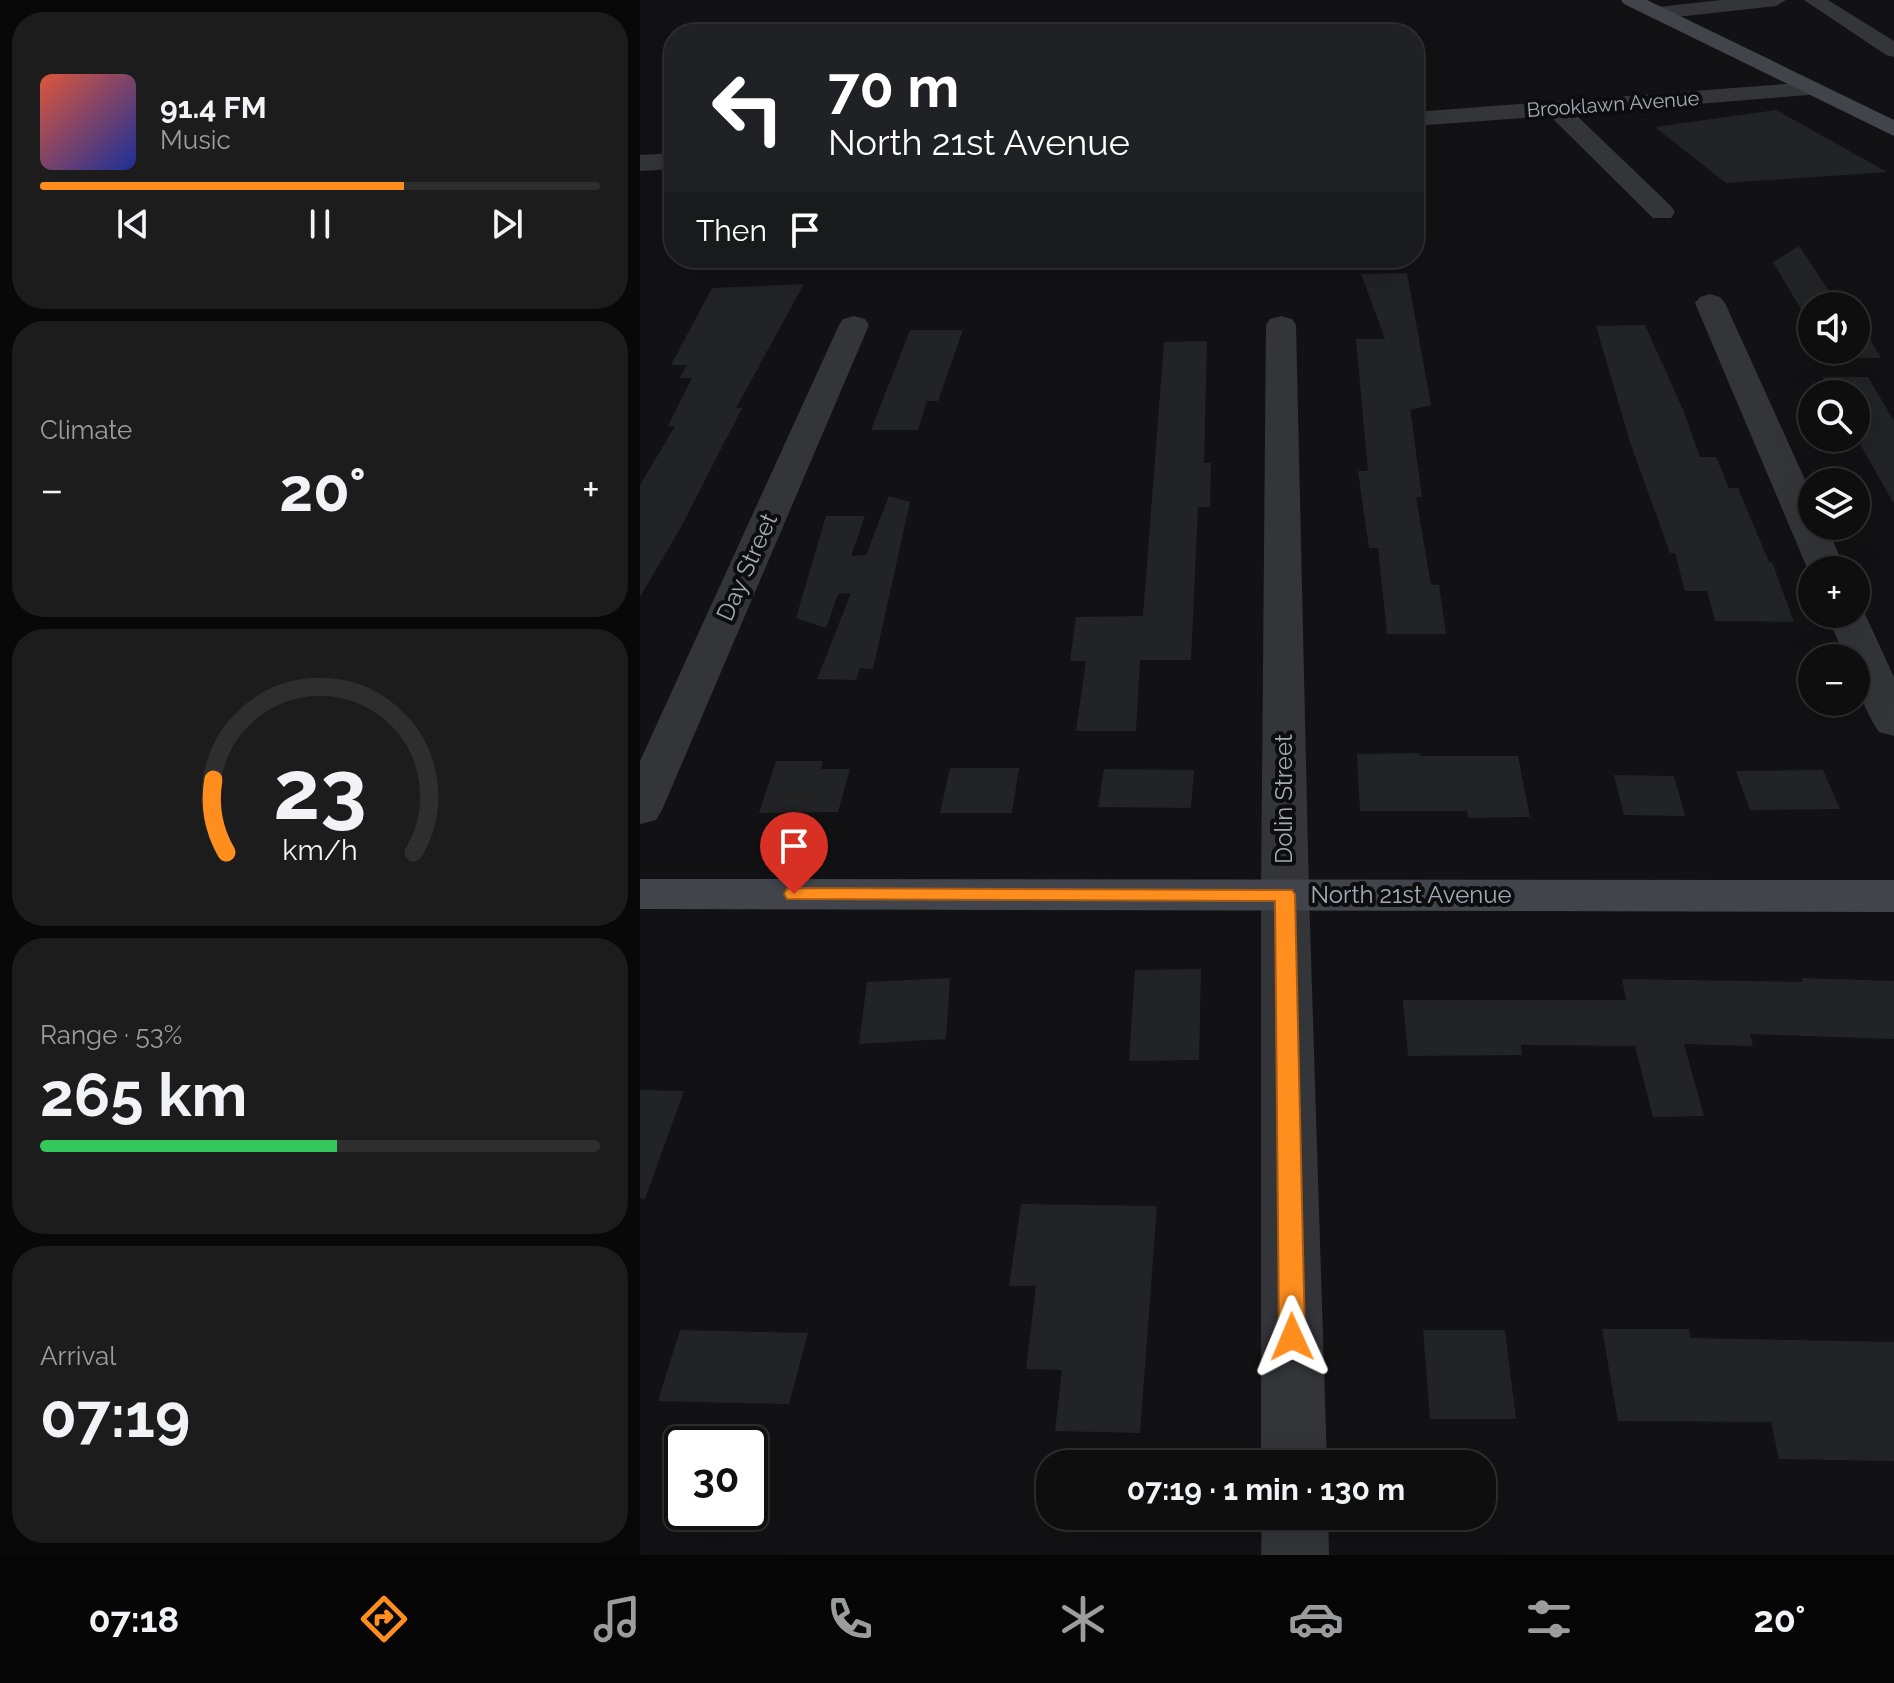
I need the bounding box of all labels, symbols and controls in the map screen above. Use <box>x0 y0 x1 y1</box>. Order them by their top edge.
text: 70 m <box>828 54 959 120</box>
icon: left <box>696 56 800 160</box>
street label: Brooklawn Avenue <box>1526 86 1700 122</box>
text: 91.4 FM <box>160 90 267 125</box>
text: North 21st Avenue <box>828 121 1130 163</box>
text: Music <box>160 125 231 155</box>
icon: previous <box>111 202 155 246</box>
icon: pause <box>298 202 342 246</box>
icon: next <box>485 202 529 246</box>
icon: arrive <box>783 208 827 252</box>
text: Then <box>696 213 767 248</box>
map controls <box>1798 292 1870 716</box>
button: sound <box>1798 292 1870 364</box>
button: search <box>1798 380 1870 452</box>
text: Climate <box>40 415 132 445</box>
text: 20° <box>279 455 366 525</box>
text: − <box>40 464 64 515</box>
text: + <box>582 464 600 515</box>
button: layers <box>1798 468 1870 540</box>
street label: Day Street <box>710 508 783 625</box>
button: + <box>1798 556 1870 628</box>
button: − <box>1798 644 1870 716</box>
street label: Dolin Street <box>1269 734 1298 864</box>
text: 23 <box>273 741 367 838</box>
pin <box>760 812 828 894</box>
icon: arrive <box>772 824 816 868</box>
text: km/h <box>282 834 358 868</box>
street label: North 21st Avenue <box>1310 880 1512 909</box>
text: Range · 53% <box>40 1020 182 1050</box>
text: 265 km <box>40 1060 247 1130</box>
position arrow <box>1250 1295 1334 1379</box>
text: Arrival <box>40 1341 116 1371</box>
text: 07:19 <box>40 1381 190 1451</box>
speed limit sign: 30 <box>664 1426 768 1530</box>
text: 07:19 · 1 min · 130 m <box>1127 1472 1405 1507</box>
icon: directions <box>356 1591 412 1647</box>
icon: music <box>589 1591 645 1647</box>
icon: phone <box>822 1591 878 1647</box>
icon: climate <box>1055 1591 1111 1647</box>
icon: car <box>1288 1591 1344 1647</box>
icon: filters <box>1521 1591 1577 1647</box>
text: 07:18 <box>88 1598 179 1640</box>
text: 20° <box>1753 1598 1806 1640</box>

